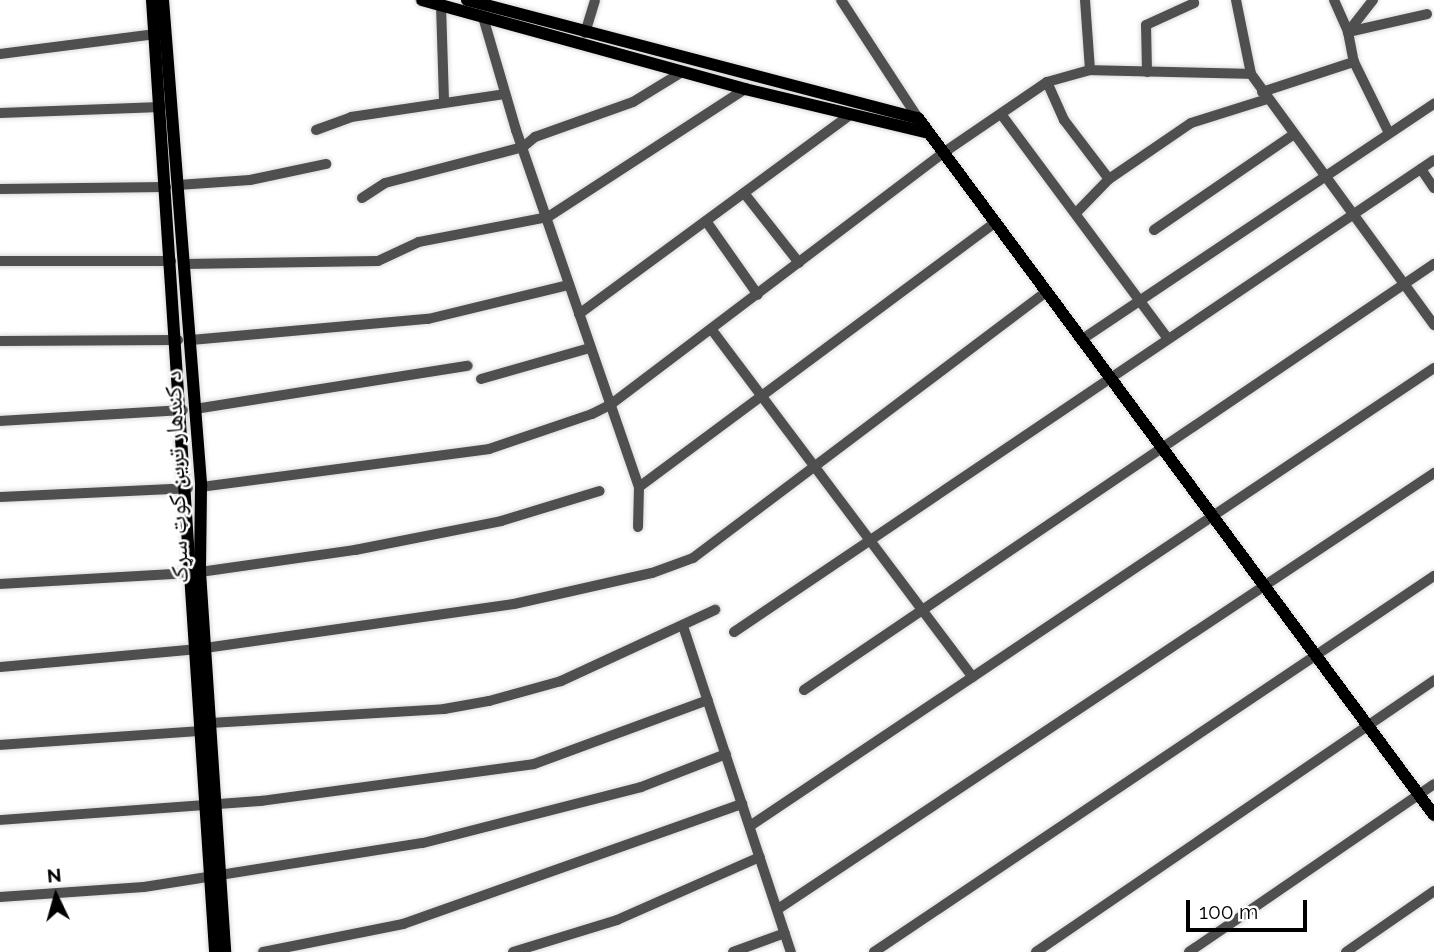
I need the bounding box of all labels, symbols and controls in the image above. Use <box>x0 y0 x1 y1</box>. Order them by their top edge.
street label: د کندهار ترين کوټ سړک <box>158 370 194 584</box>
north arrow <box>21 861 91 931</box>
text: N <box>46 863 62 887</box>
scale bar <box>1189 886 1310 930</box>
text: 100 m <box>1199 899 1258 924</box>

